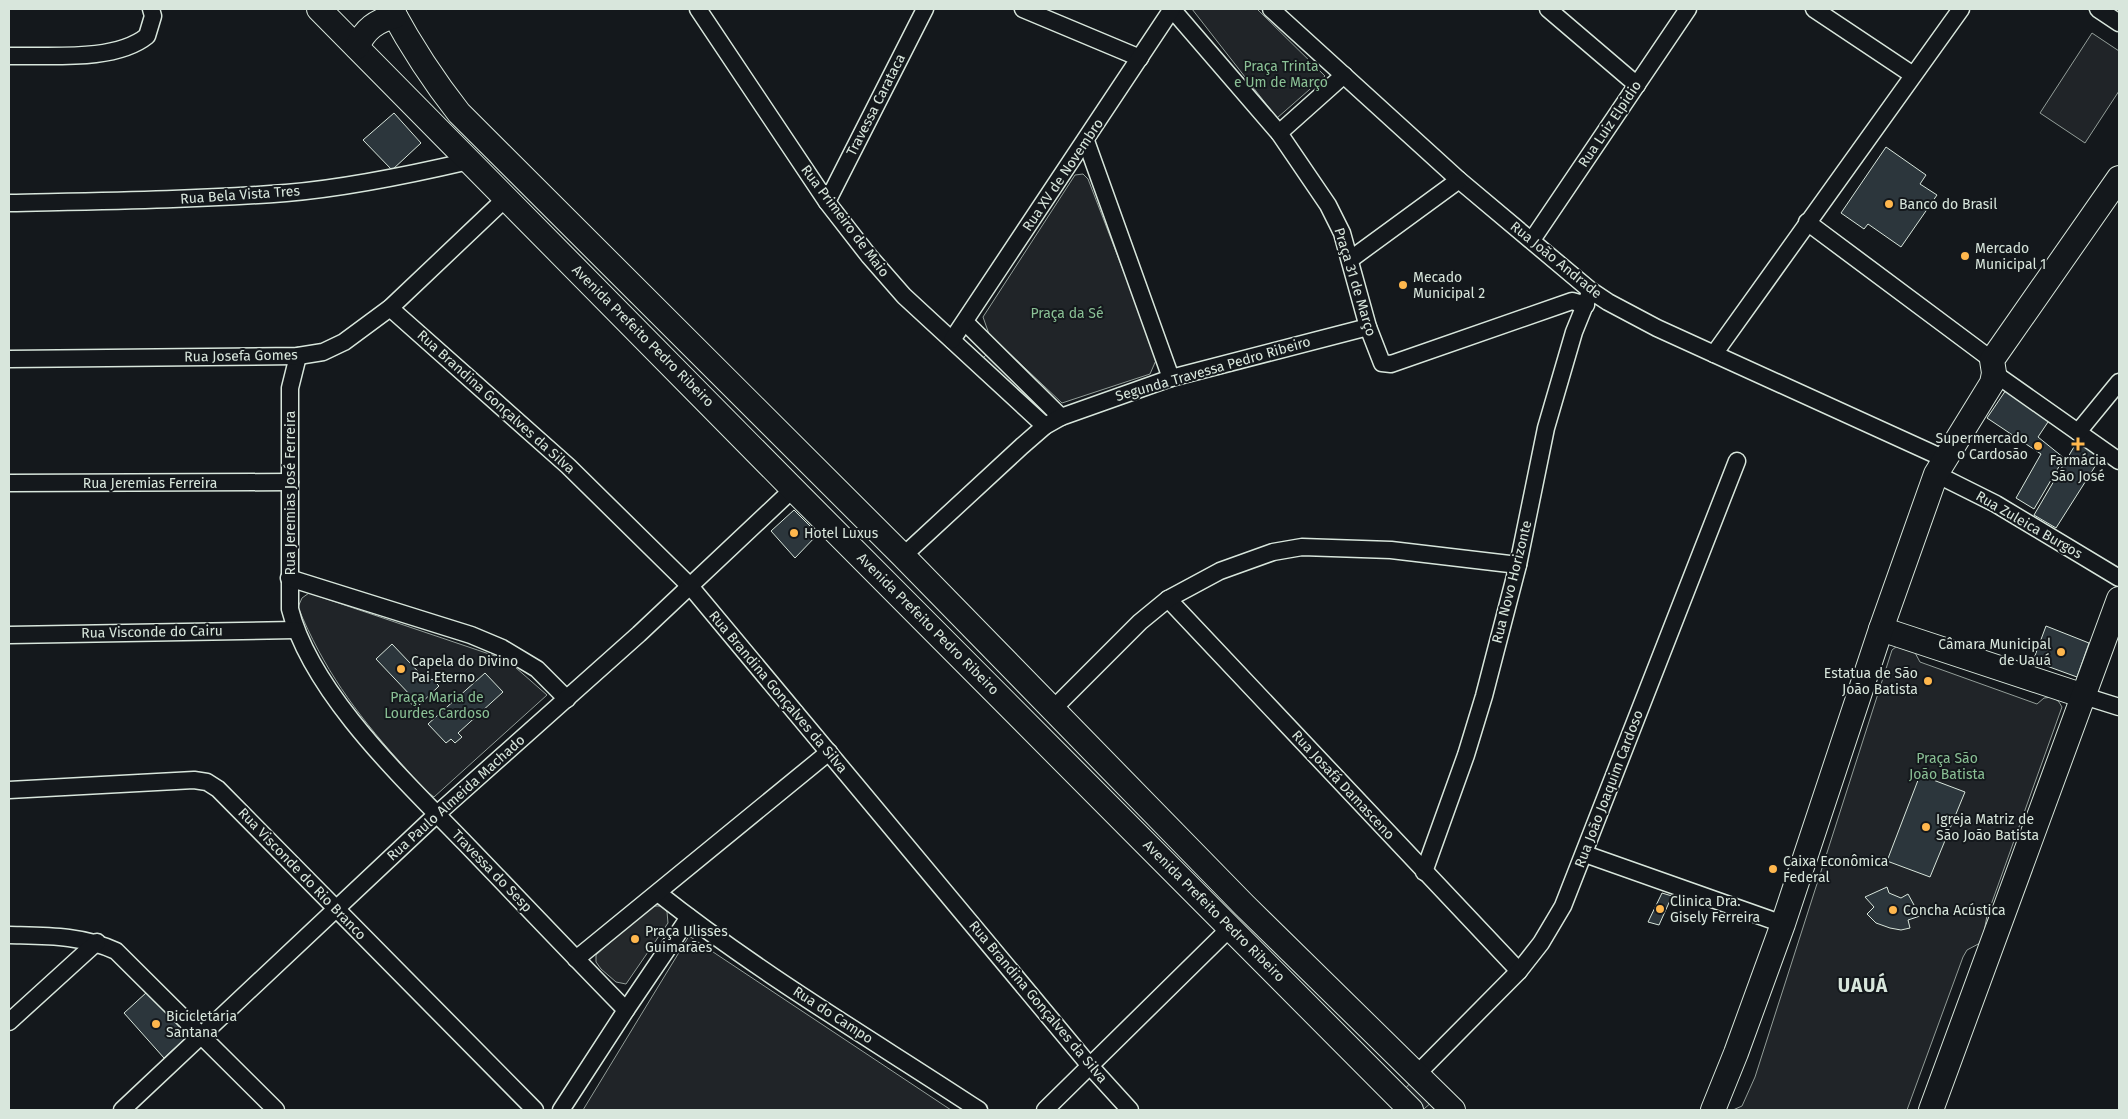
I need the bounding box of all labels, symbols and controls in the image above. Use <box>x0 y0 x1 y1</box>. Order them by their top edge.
street label: Travessa Carataca <box>843 51 909 159</box>
park label: Praça Trinta e Um de Março <box>1234 58 1328 91</box>
street label: Rua Luiz Elpidio <box>1575 77 1645 171</box>
street label: Rua XV de Novembro <box>1019 115 1107 235</box>
street label: Rua Primeiro de Maio <box>797 162 893 280</box>
street label: Rua Bela Vista Tres <box>180 182 301 208</box>
place label: Banco do Brasil <box>1899 196 1997 213</box>
marker: Banco do Brasil <box>1883 198 1895 210</box>
street label: Rua João Andrade <box>1507 218 1605 302</box>
street label: Praça 31 de Março <box>1330 226 1380 338</box>
place label: Mercado Municipal 1 <box>1975 240 2046 273</box>
marker: Mercado Municipal 1 <box>1959 250 1971 262</box>
street label: Avenida Prefeito Pedro Ribeiro <box>568 261 718 411</box>
place label: Mecado Municipal 2 <box>1413 269 1485 302</box>
marker: Mecado Municipal 2 <box>1397 279 1409 291</box>
park label: Praça da Sé <box>1030 305 1104 322</box>
street label: Rua Brandina Gonçalves da Silva <box>414 327 578 477</box>
street label: Segunda Travessa Pedro Ribeiro <box>1113 333 1313 405</box>
street label: Rua Josefa Gomes <box>184 347 298 365</box>
street label: Rua Jeremias José Ferreira <box>282 411 299 575</box>
place label: Supermercado o Cardosão <box>1936 430 2028 463</box>
marker: Farmácia São José <box>2072 438 2084 450</box>
marker: Supermercado o Cardosão <box>2032 440 2044 452</box>
place label: Farmácia São José <box>2050 452 2106 485</box>
street label: Rua Jeremias Ferreira <box>83 475 217 492</box>
street label: Rua Zuleica Burgos <box>1973 488 2086 563</box>
street label: Rua Novo Horizonte <box>1488 519 1536 645</box>
place label: Hotel Luxus <box>804 525 879 542</box>
marker: Hotel Luxus <box>788 527 800 539</box>
street label: Avenida Prefeito Pedro Ribeiro <box>853 549 1003 699</box>
street label: Rua Brandina Gonçalves da Silva <box>705 607 851 777</box>
street label: Rua Visconde do Cairu <box>81 622 223 642</box>
place label: Câmara Municipal de Uauá <box>1938 636 2051 669</box>
marker: Câmara Municipal de Uauá <box>2055 646 2067 658</box>
place label: Capela do Divino Pai Eterno <box>411 653 518 686</box>
marker: Capela do Divino Pai Eterno <box>395 663 407 675</box>
place label: Estatua de São João Batista <box>1824 665 1918 698</box>
marker: Estatua de São João Batista <box>1922 675 1934 687</box>
park label: Praça Maria de Lourdes Cardoso <box>384 689 490 722</box>
street label: Rua João Joaquim Cardoso <box>1571 708 1647 870</box>
street label: Rua Josafá Damasceno <box>1288 727 1398 843</box>
street label: Rua Paulo Almeida Machado <box>383 731 529 865</box>
park label: Praça São João Batista <box>1909 750 1985 783</box>
street label: Rua Visconde do Rio Branco <box>234 804 370 944</box>
place label: Igreja Matriz de São João Batista <box>1936 811 2039 844</box>
marker: Igreja Matriz de São João Batista <box>1920 821 1932 833</box>
street label: Travessa do Sesp <box>448 826 536 916</box>
street label: Avenida Prefeito Pedro Ribeiro <box>1139 836 1289 986</box>
place label: Caixa Econômica Federal <box>1783 853 1888 886</box>
marker: Caixa Econômica Federal <box>1767 863 1779 875</box>
place label: Clinica Dra. Gisely Ferreira <box>1670 893 1760 926</box>
place label: Concha Acústica <box>1903 902 2006 919</box>
marker: Clinica Dra. Gisely Ferreira <box>1654 903 1666 915</box>
marker: Concha Acústica <box>1887 904 1899 916</box>
street label: Rua Brandina Gonçalves da Silva <box>965 917 1111 1087</box>
place label: Praça Ulisses Guimarães <box>645 923 728 956</box>
marker: Praça Ulisses Guimarães <box>629 933 641 945</box>
district label: UAUÁ <box>1838 972 1888 997</box>
street label: Rua do Campo <box>790 983 876 1047</box>
place label: Bicicletaria Santana <box>166 1008 237 1041</box>
marker: Bicicletaria Santana <box>150 1018 162 1030</box>

